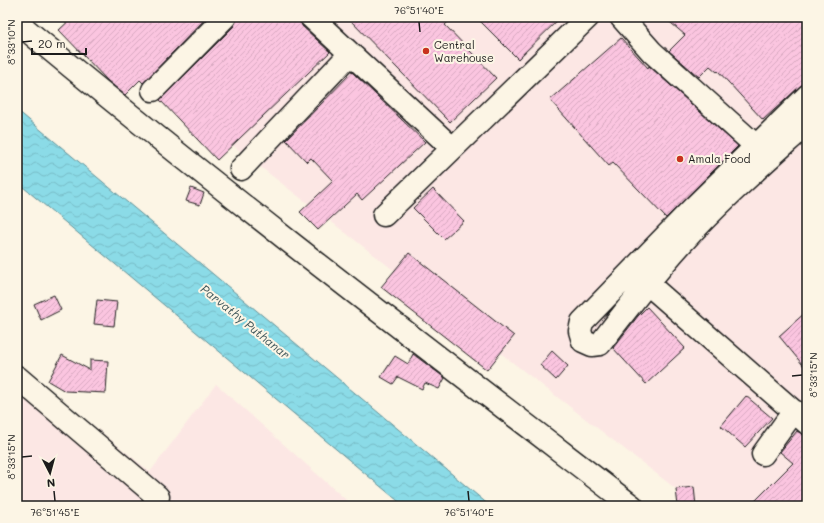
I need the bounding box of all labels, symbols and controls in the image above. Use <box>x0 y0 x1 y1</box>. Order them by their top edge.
text: 76°51'40"E <box>394 3 444 17</box>
text: 8°33'10"N <box>4 19 18 65</box>
scale bar <box>32 30 86 56</box>
text: 20 m <box>38 35 66 51</box>
place label: Central Warehouse <box>434 37 494 65</box>
marker: Central Warehouse <box>421 46 431 56</box>
place label: Amala Food <box>688 151 751 166</box>
marker: Amala Food <box>675 154 685 164</box>
water label: Parvathy Puthanar <box>198 280 294 362</box>
text: 8°33'15"N <box>806 352 820 398</box>
text: 8°33'15"N <box>4 434 18 480</box>
north arrow <box>30 453 70 493</box>
text: N <box>46 476 56 491</box>
text: 76°51'45"E <box>31 505 80 519</box>
text: 76°51'40"E <box>444 505 494 519</box>

